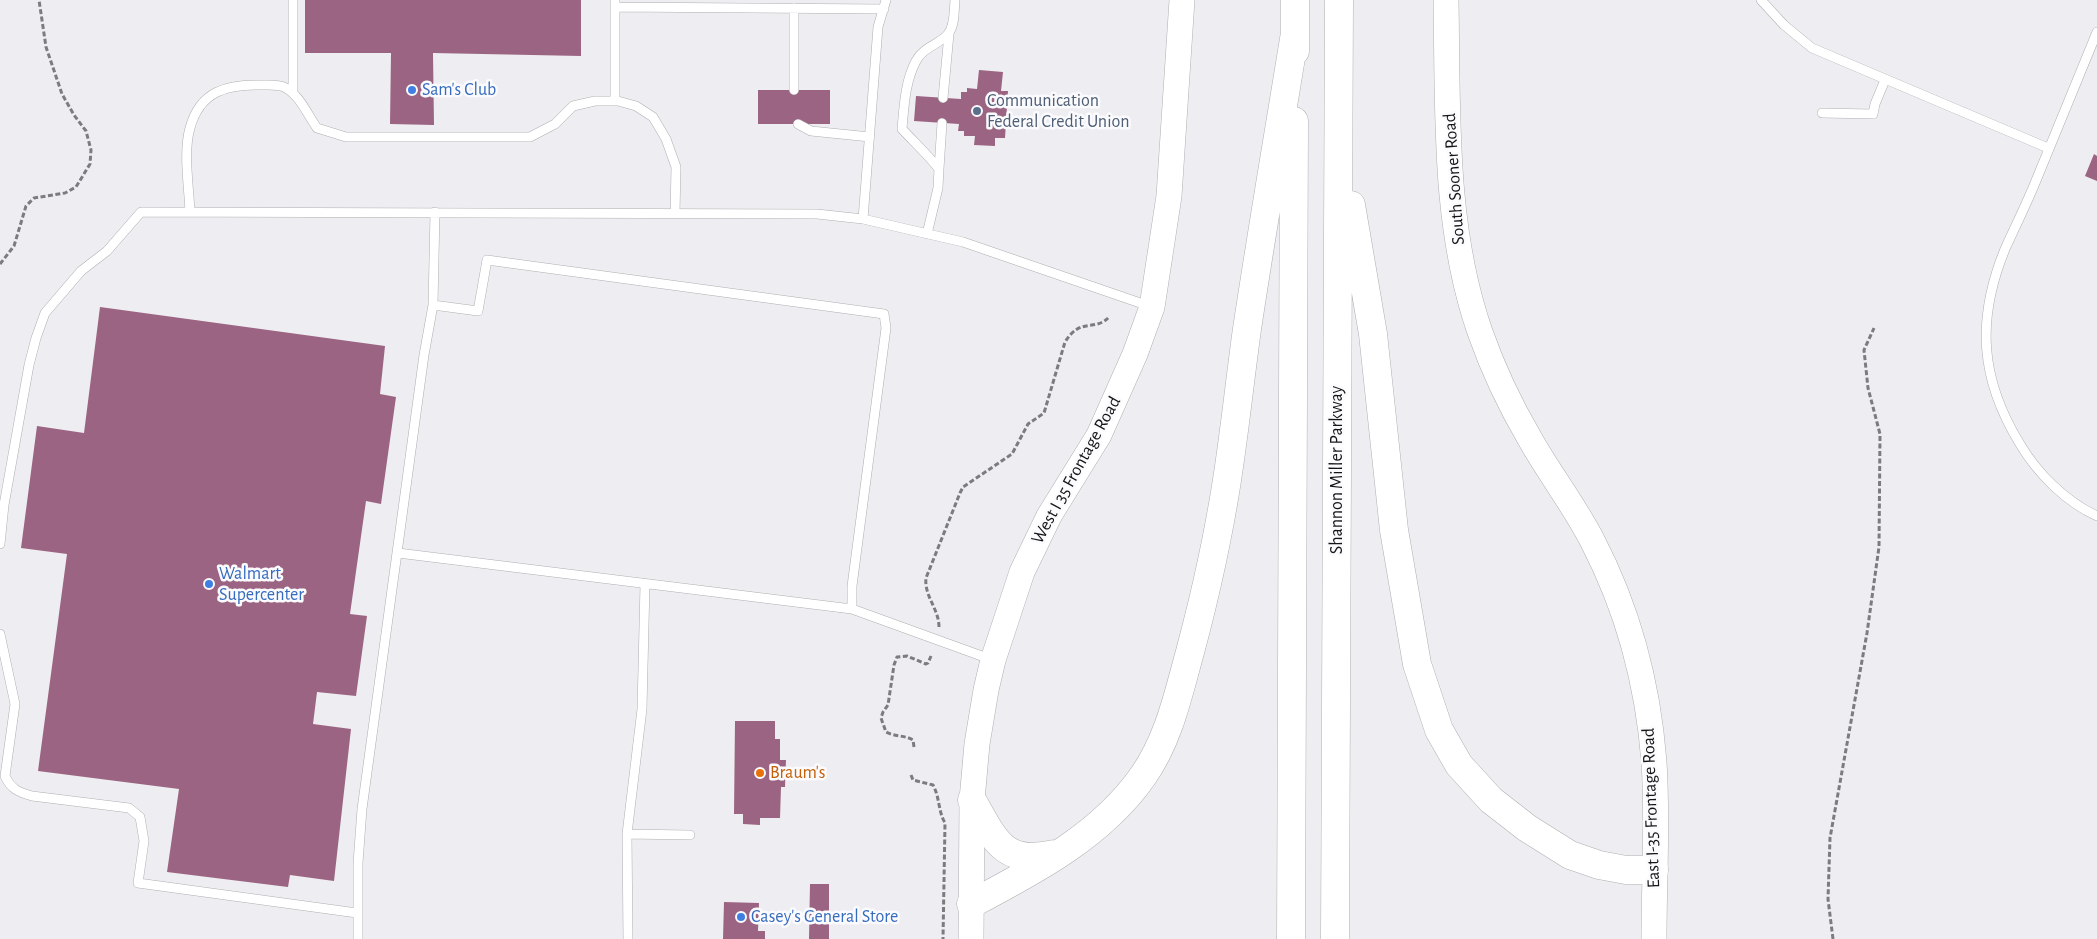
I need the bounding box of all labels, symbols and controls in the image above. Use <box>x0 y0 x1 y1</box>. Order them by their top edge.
place label: Sam's Club <box>422 79 496 101</box>
marker: Sam's Club <box>406 84 418 96</box>
place label: Communication Federal Credit Union <box>987 90 1129 132</box>
marker: Communication Federal Credit Union <box>971 105 983 117</box>
street label: South Sooner Road <box>1439 112 1469 246</box>
street label: Shannon Miller Parkway <box>1326 386 1348 554</box>
street label: West I 35 Frontage Road <box>1026 392 1126 548</box>
place label: Walmart Supercenter <box>219 563 304 606</box>
marker: Walmart Supercenter <box>203 578 215 590</box>
street label: East I-35 Frontage Road <box>1637 727 1665 889</box>
place label: Braum's <box>770 762 825 784</box>
marker: Braum's <box>754 767 766 779</box>
place label: Casey's General Store <box>751 906 898 928</box>
marker: Casey's General Store <box>735 911 747 923</box>

